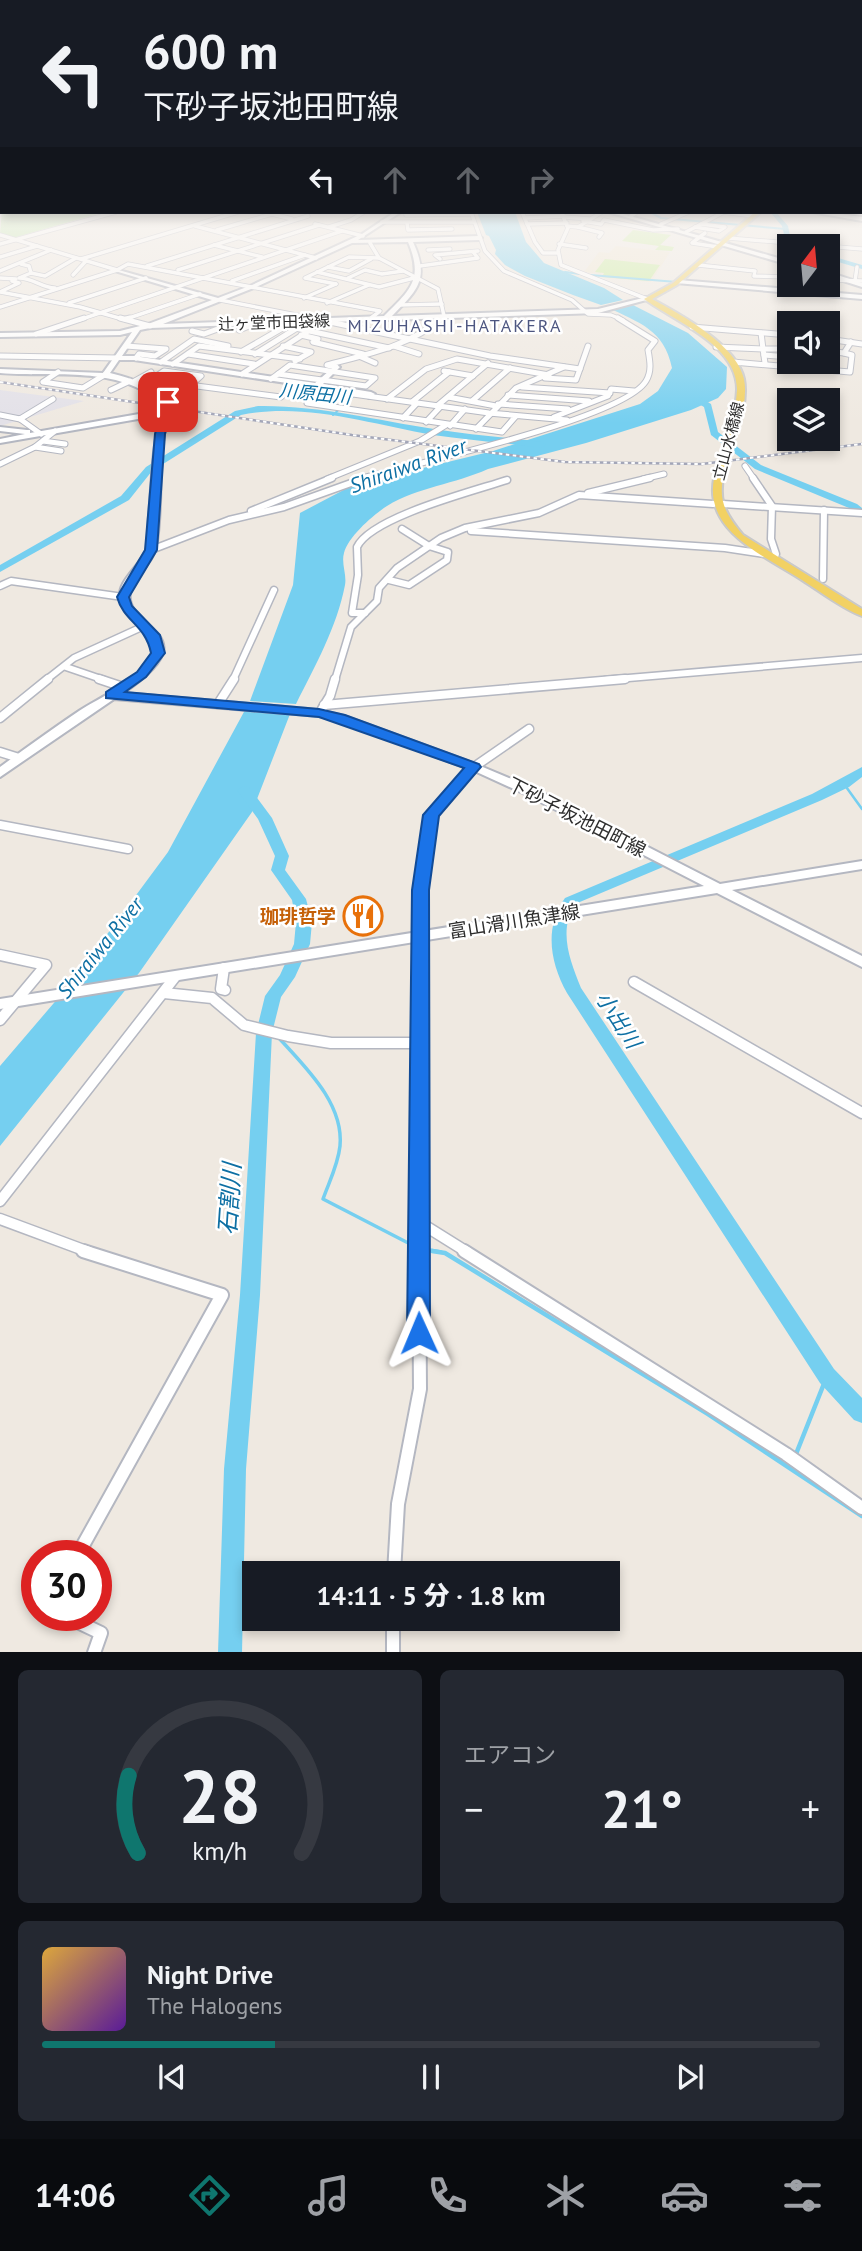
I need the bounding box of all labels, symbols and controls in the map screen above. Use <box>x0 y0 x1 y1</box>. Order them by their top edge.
text: 600 m <box>143 19 278 83</box>
icon: left <box>28 28 119 119</box>
text: 下砂子坂池田町線 <box>143 85 399 127</box>
icon: left <box>303 161 341 199</box>
icon: ahead <box>376 161 414 199</box>
icon: ahead <box>449 161 487 199</box>
icon: right <box>522 161 560 199</box>
north arrow <box>777 234 840 298</box>
map controls <box>777 234 840 451</box>
street label: 辻ヶ堂市田袋線 <box>218 310 330 334</box>
button: sound <box>777 311 840 374</box>
district label: MIZUHASHI-HATAKERA <box>347 314 563 337</box>
pin <box>138 372 198 432</box>
water label: 川原田川 <box>278 378 354 409</box>
icon: arrive <box>149 383 187 421</box>
button: layers <box>777 388 840 451</box>
street label: 立山水橋線 <box>708 400 748 482</box>
water label: Shiraiwa River <box>346 431 472 499</box>
street label: 下砂子坂池田町線 <box>504 772 650 862</box>
water label: Shiraiwa River <box>51 890 150 1004</box>
restaurant icon: 珈琲哲学 <box>342 895 384 937</box>
street label: 富山滑川魚津線 <box>446 899 582 943</box>
place label: 珈琲哲学 <box>260 904 336 928</box>
water label: 小出川 <box>590 986 648 1055</box>
water label: 石割川 <box>212 1159 248 1236</box>
position arrow <box>382 1296 456 1370</box>
speed limit sign: 30 <box>21 1540 112 1631</box>
text: 14:11 · 5 分 · 1.8 km <box>317 1579 545 1612</box>
text: エアコン <box>464 1740 556 1769</box>
text: 28 <box>179 1749 261 1843</box>
text: 21° <box>601 1775 683 1842</box>
text: − <box>464 1784 483 1833</box>
text: + <box>801 1784 820 1833</box>
text: km/h <box>193 1834 247 1866</box>
text: Night Drive <box>147 1958 273 1991</box>
text: The Halogens <box>147 1991 282 2020</box>
icon: previous <box>153 2058 191 2096</box>
icon: pause <box>412 2058 450 2096</box>
icon: next <box>671 2058 709 2096</box>
icon: directions <box>185 2171 234 2220</box>
icon: music <box>304 2171 353 2220</box>
icon: phone <box>423 2171 472 2220</box>
icon: climate <box>541 2171 590 2220</box>
icon: car <box>660 2171 709 2220</box>
icon: filters <box>778 2171 827 2220</box>
text: 14:06 <box>35 2174 116 2216</box>

